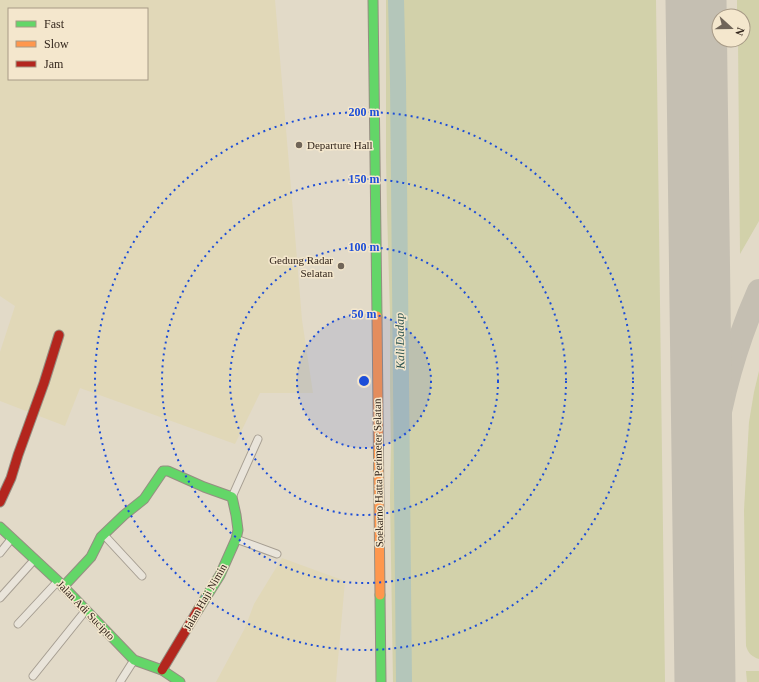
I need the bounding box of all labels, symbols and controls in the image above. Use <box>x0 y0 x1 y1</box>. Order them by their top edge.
legend <box>8 8 148 80</box>
north arrow <box>711 8 751 48</box>
text: Fast <box>44 17 65 31</box>
text: N <box>733 26 747 37</box>
text: Slow <box>44 37 69 51</box>
text: Jam <box>44 57 64 71</box>
text: 200 m <box>349 105 380 119</box>
place label: Departure Hall <box>307 139 373 151</box>
marker: Departure Hall <box>294 140 304 150</box>
text: 150 m <box>349 172 380 186</box>
text: 100 m <box>349 240 380 254</box>
place label: Gedung Radar Selatan <box>269 254 333 279</box>
marker: Gedung Radar Selatan <box>336 261 346 271</box>
text: 50 m <box>352 307 377 321</box>
water label: Kali Dadap <box>393 313 408 370</box>
centre of rings <box>357 374 371 388</box>
street label: Soekarno Hatta Perimeter Selatan <box>371 398 385 547</box>
street label: Jalan Haji Nimin <box>181 561 229 633</box>
street label: Jalan Adi Sucipto <box>55 578 118 642</box>

